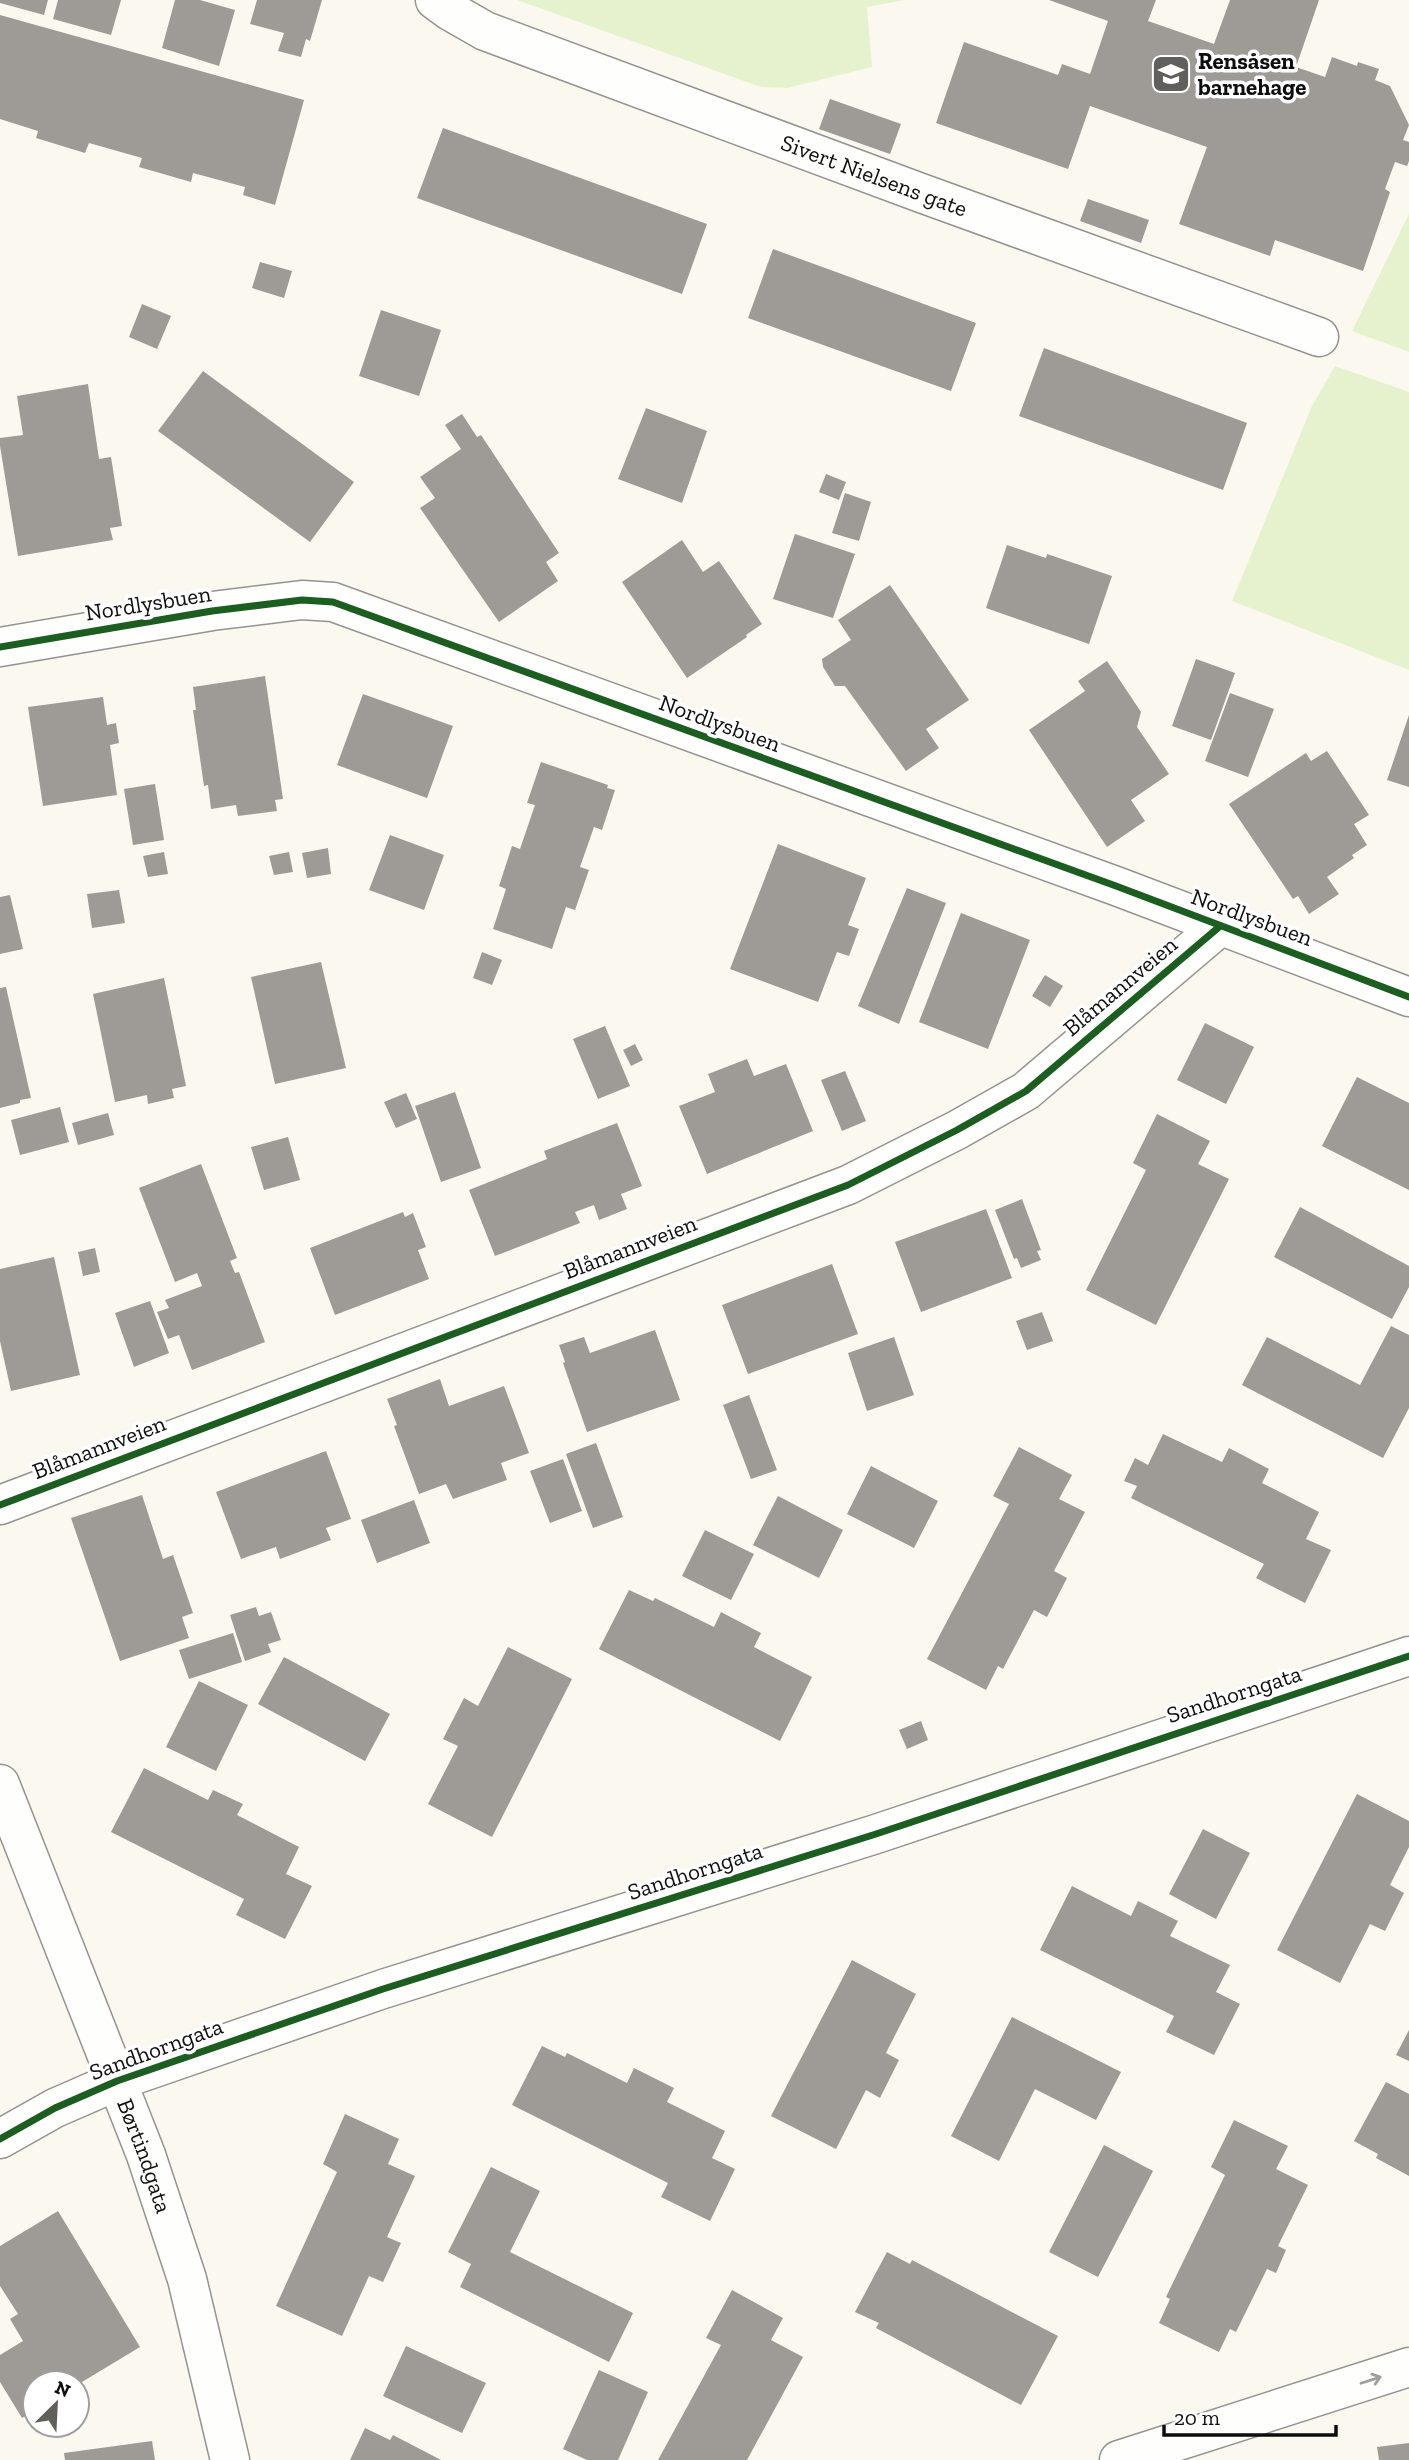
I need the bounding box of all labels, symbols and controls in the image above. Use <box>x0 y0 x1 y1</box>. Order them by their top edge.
place label: Rensåsen barnehage <box>1197 47 1306 101</box>
school or university icon: Rensåsen barnehage <box>1150 53 1192 95</box>
street label: Sivert Nielsens gate <box>777 128 971 223</box>
street label: Nordlysbuen <box>83 579 213 627</box>
street label: Nordlysbuen <box>656 688 784 758</box>
street label: Nordlysbuen <box>1188 882 1316 952</box>
street label: Blåmannveien <box>1057 930 1183 1042</box>
street label: Blåmannveien <box>559 1209 701 1285</box>
street label: Blåmannveien <box>28 1409 170 1485</box>
street label: Sandhorngata <box>1163 1659 1305 1729</box>
street label: Sandhorngata <box>624 1836 766 1906</box>
street label: Sandhorngata <box>85 2012 227 2086</box>
street label: Børtindgata <box>111 2094 178 2216</box>
north arrow <box>21 2369 91 2439</box>
one-way arrow <box>1360 2372 1382 2385</box>
text: N <box>51 2375 74 2402</box>
scale bar <box>1164 2394 1336 2438</box>
text: 20 m <box>1174 2405 1220 2430</box>

